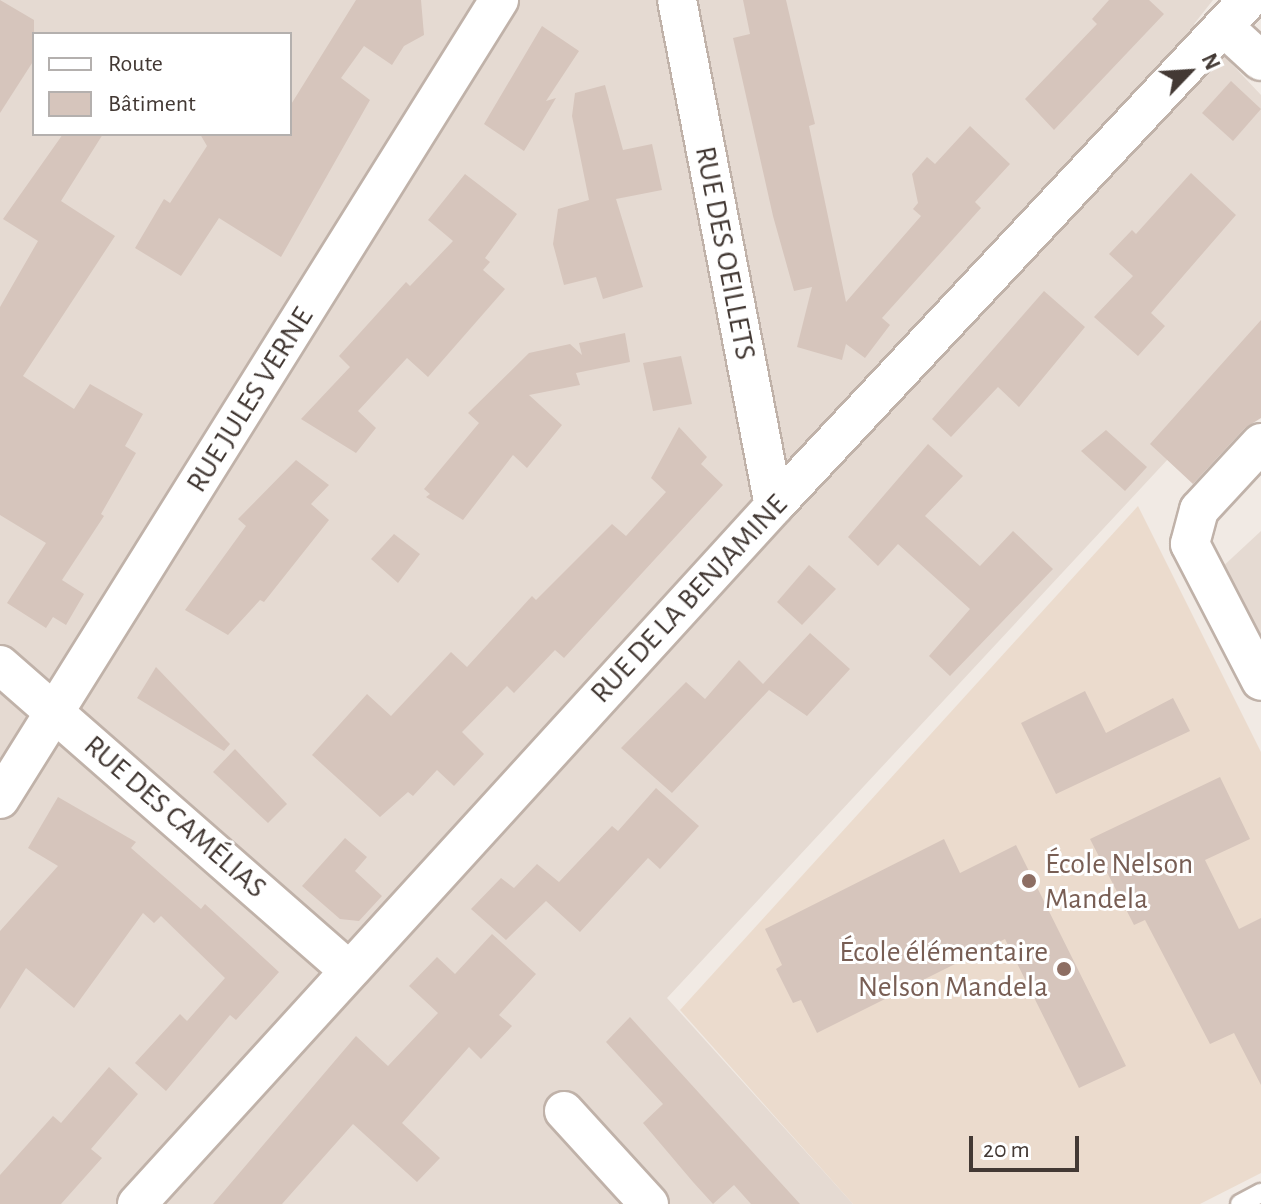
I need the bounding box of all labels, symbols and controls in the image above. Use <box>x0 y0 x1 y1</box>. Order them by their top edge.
legend <box>32 32 292 136</box>
north arrow <box>1149 32 1229 112</box>
text: N <box>1198 50 1224 73</box>
text: Route <box>108 52 163 76</box>
text: Bâtiment <box>108 92 196 116</box>
street label: RUE DES OEILLETS <box>687 143 763 363</box>
street label: RUE JULES VERNE <box>179 301 321 499</box>
street label: RUE DE LA BENJAMINE <box>583 487 795 711</box>
street label: RUE DES CAMÉLIAS <box>76 728 274 906</box>
place label: École Nelson Mandela <box>1045 846 1193 916</box>
marker: École Nelson Mandela <box>1020 872 1038 890</box>
place label: École élémentaire Nelson Mandela <box>839 934 1048 1004</box>
marker: École élémentaire Nelson Mandela <box>1055 960 1073 978</box>
scale bar <box>973 1120 1083 1170</box>
text: 20 m <box>983 1138 1030 1162</box>

